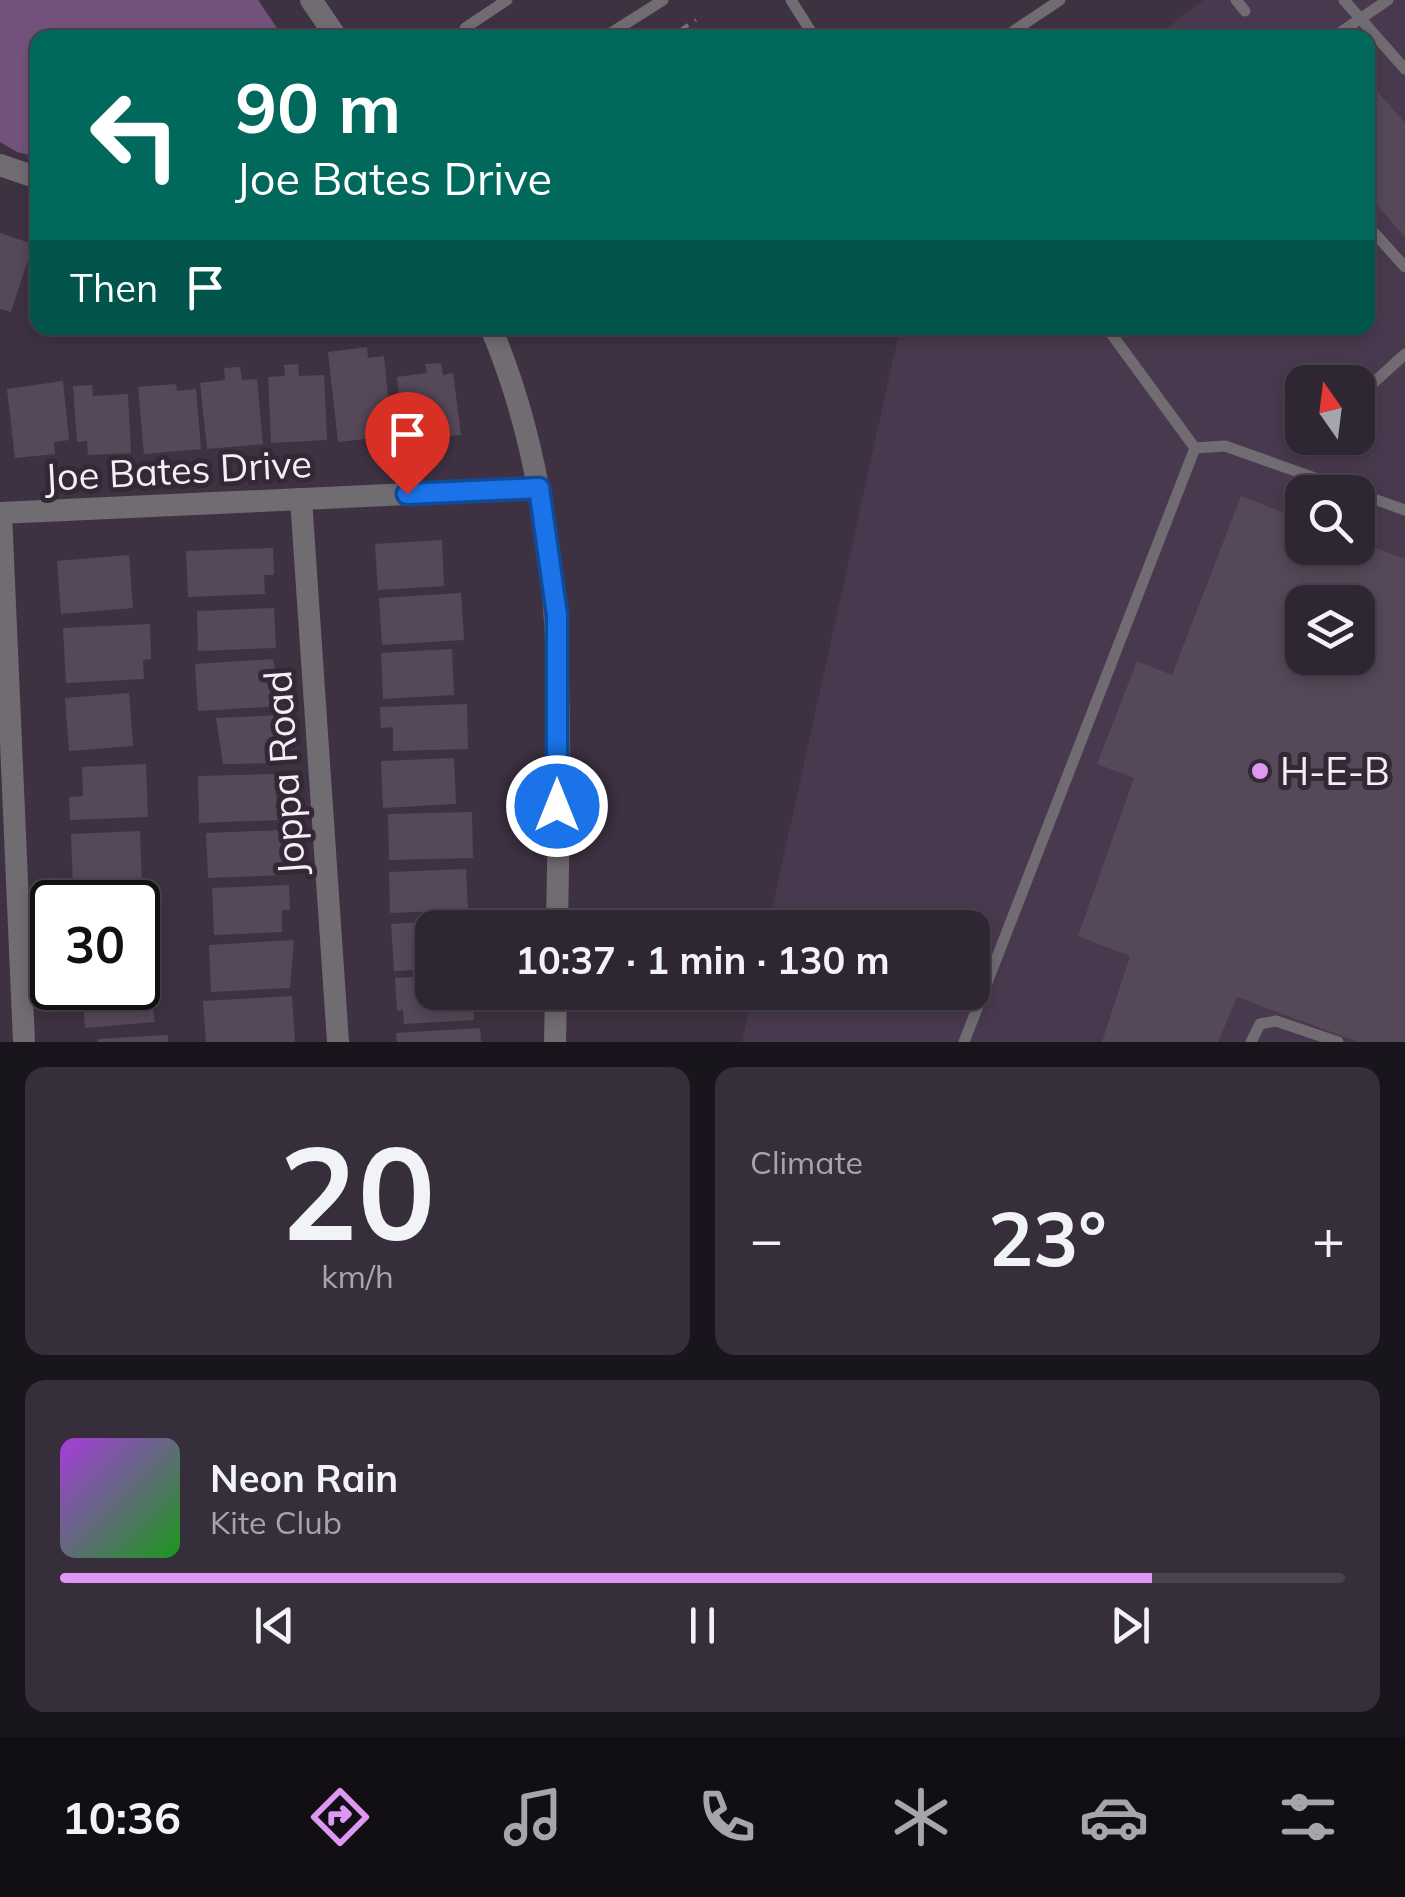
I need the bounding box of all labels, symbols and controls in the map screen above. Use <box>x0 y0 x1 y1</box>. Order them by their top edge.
text: 90 m <box>235 63 401 151</box>
icon: left <box>70 70 200 200</box>
text: Joe Bates Drive <box>235 150 552 206</box>
icon: arrive <box>178 260 233 315</box>
text: Then <box>70 264 158 312</box>
north arrow <box>1285 365 1375 455</box>
map controls <box>1285 365 1375 675</box>
pin <box>365 392 450 495</box>
icon: arrive <box>380 407 435 462</box>
street label: Joe Bates Drive <box>43 439 313 501</box>
button: search <box>1285 475 1375 565</box>
button: layers <box>1285 585 1375 675</box>
street label: Joppa Road <box>253 669 315 877</box>
place label: H-E-B <box>1280 747 1390 795</box>
position arrow <box>505 754 609 858</box>
marker: H-E-B <box>1249 760 1271 782</box>
speed limit sign: 30 <box>30 880 160 1010</box>
text: 10:37 · 1 min · 130 m <box>515 936 890 984</box>
text: 20 <box>279 1109 436 1273</box>
text: Climate <box>750 1142 863 1182</box>
text: 23° <box>988 1191 1107 1285</box>
text: − <box>750 1204 783 1273</box>
text: + <box>1312 1204 1345 1273</box>
text: km/h <box>321 1256 394 1296</box>
text: Neon Rain <box>210 1454 398 1502</box>
text: Kite Club <box>210 1502 342 1542</box>
icon: previous <box>247 1598 302 1653</box>
icon: pause <box>675 1598 730 1653</box>
icon: next <box>1103 1598 1158 1653</box>
icon: directions <box>305 1782 375 1852</box>
icon: music <box>498 1782 568 1852</box>
icon: phone <box>692 1782 762 1852</box>
icon: climate <box>886 1782 956 1852</box>
icon: car <box>1079 1782 1149 1852</box>
icon: filters <box>1273 1782 1343 1852</box>
text: 10:36 <box>62 1789 181 1845</box>

